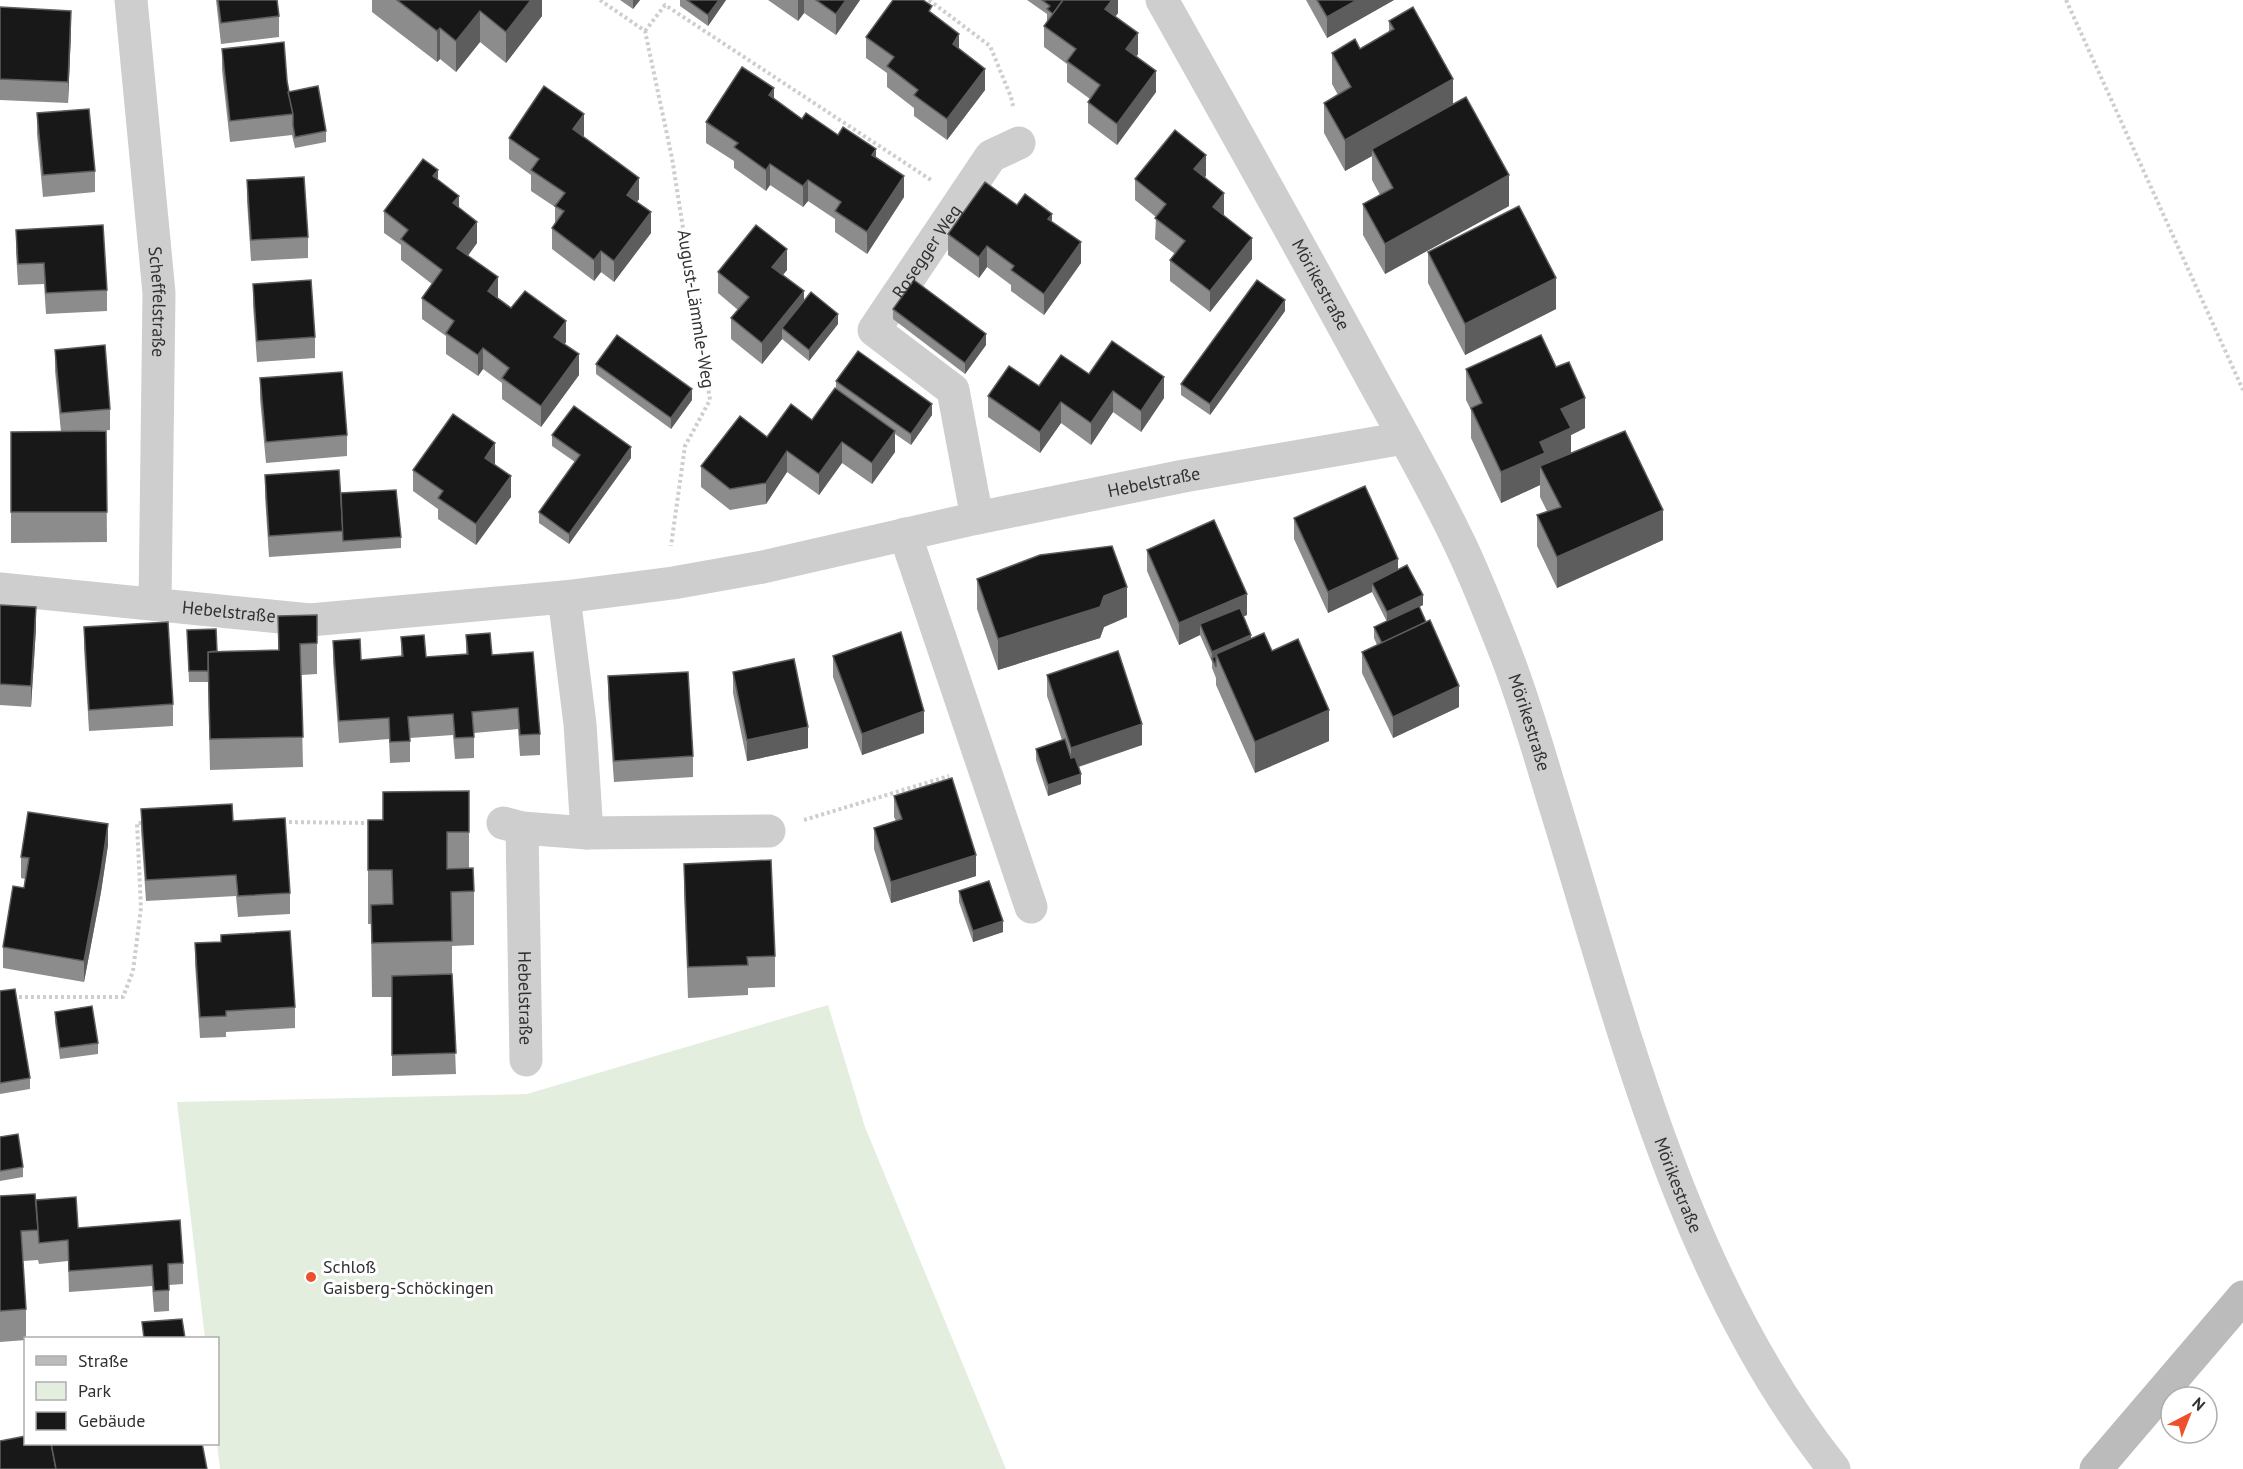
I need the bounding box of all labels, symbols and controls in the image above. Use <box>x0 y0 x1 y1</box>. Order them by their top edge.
street label: Rosegger Weg <box>887 200 966 302</box>
street label: August-Lämmle-Weg <box>673 228 720 390</box>
street label: Mörikestraße <box>1287 235 1356 334</box>
street label: Scheffelstraße <box>144 245 171 357</box>
street label: Hebelstraße <box>1106 461 1202 502</box>
street label: Hebelstraße <box>181 595 277 628</box>
street label: Mörikestraße <box>1503 671 1556 774</box>
street label: Hebelstraße <box>513 951 538 1045</box>
street label: Mörikestraße <box>1649 1134 1708 1236</box>
place label: Schloß Gaisberg-Schöckingen <box>323 1255 494 1299</box>
marker: Schloß Gaisberg-Schöckingen <box>304 1270 318 1284</box>
legend <box>24 1337 219 1445</box>
text: Straße <box>78 1349 129 1372</box>
text: Park <box>78 1379 111 1402</box>
north arrow <box>2159 1385 2219 1445</box>
text: N <box>2188 1393 2210 1415</box>
text: Gebäude <box>78 1409 145 1432</box>

